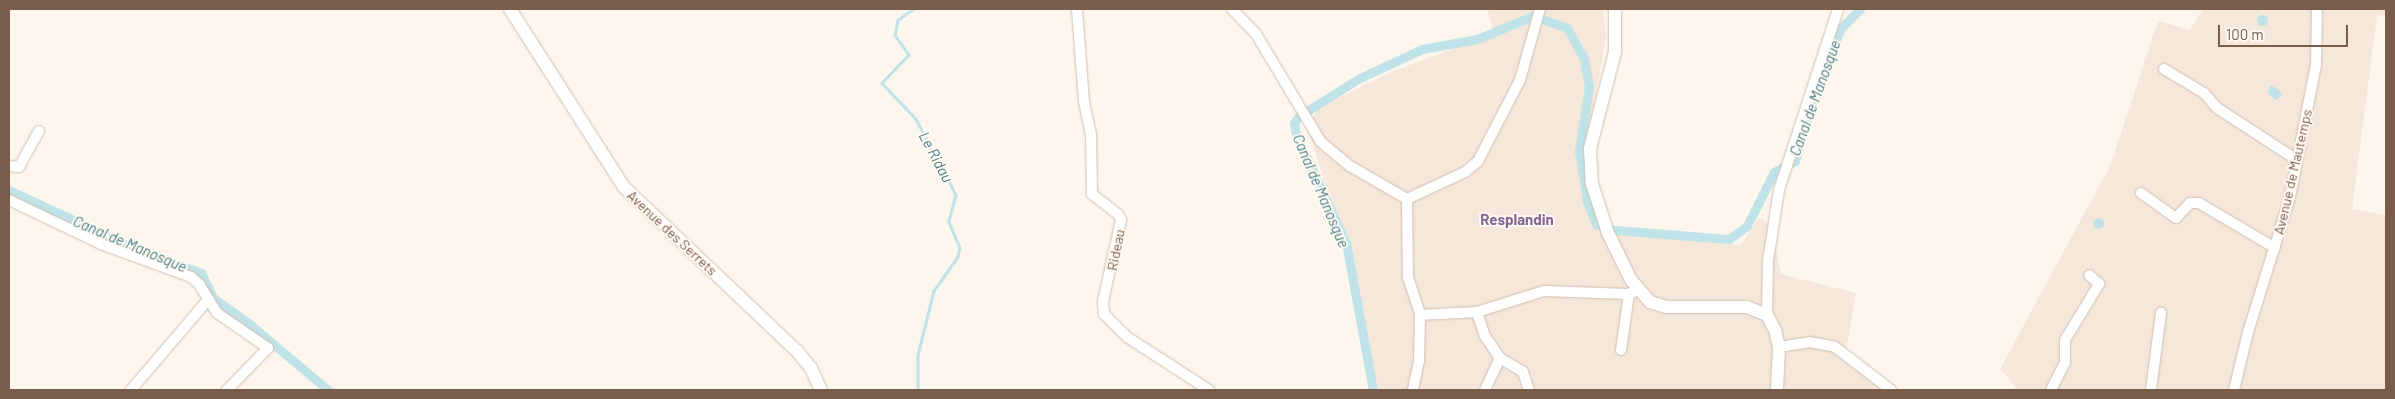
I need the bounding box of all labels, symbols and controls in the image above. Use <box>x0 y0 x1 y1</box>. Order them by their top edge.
scale bar <box>2220 15 2350 47</box>
text: 100 m <box>2226 25 2264 43</box>
water label: Canal de Manosque <box>1786 38 1844 158</box>
street label: Avenue de Mautemps <box>2270 108 2316 236</box>
water label: Le Ridau <box>915 128 957 186</box>
water label: Canal de Manosque <box>1289 131 1353 251</box>
street label: Avenue des Serrets <box>624 187 720 279</box>
district label: Resplandin <box>1480 211 1554 229</box>
water label: Canal de Manosque <box>70 212 190 276</box>
street label: Rideau <box>1104 228 1128 272</box>

